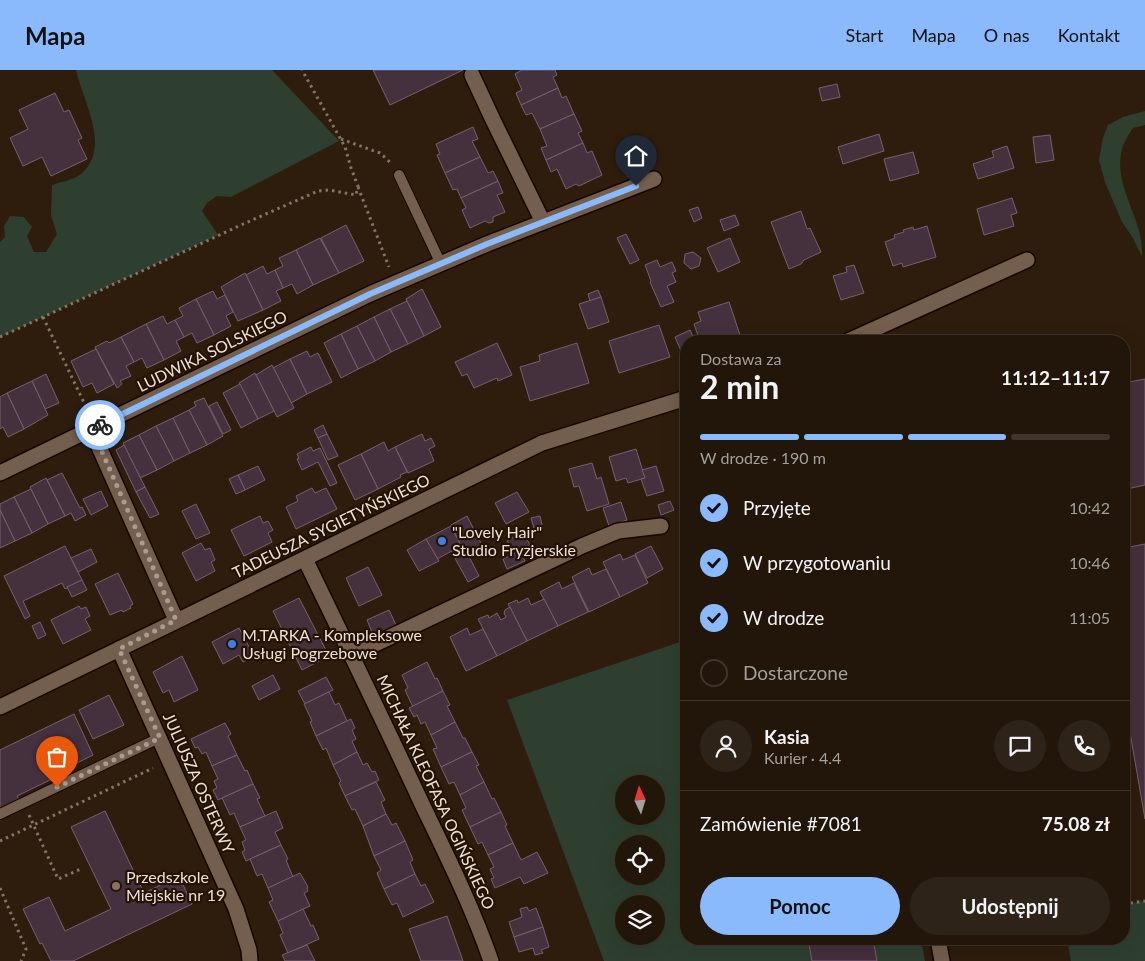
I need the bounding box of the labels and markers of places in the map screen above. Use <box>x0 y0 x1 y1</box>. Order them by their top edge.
pin <box>615 135 657 186</box>
place label: "Lovely Hair" Studio Fryzjerskie <box>452 522 576 559</box>
marker: "Lovely Hair" Studio Fryzjerskie <box>436 535 448 547</box>
place label: M.TARKA - Kompleksowe Usługi Pogrzebowe <box>242 625 422 662</box>
marker: M.TARKA - Kompleksowe Usługi Pogrzebowe <box>226 638 238 650</box>
pin <box>36 736 78 787</box>
place label: Przedszkole Miejskie nr 19 <box>126 867 225 904</box>
marker: Przedszkole Miejskie nr 19 <box>110 880 122 892</box>

